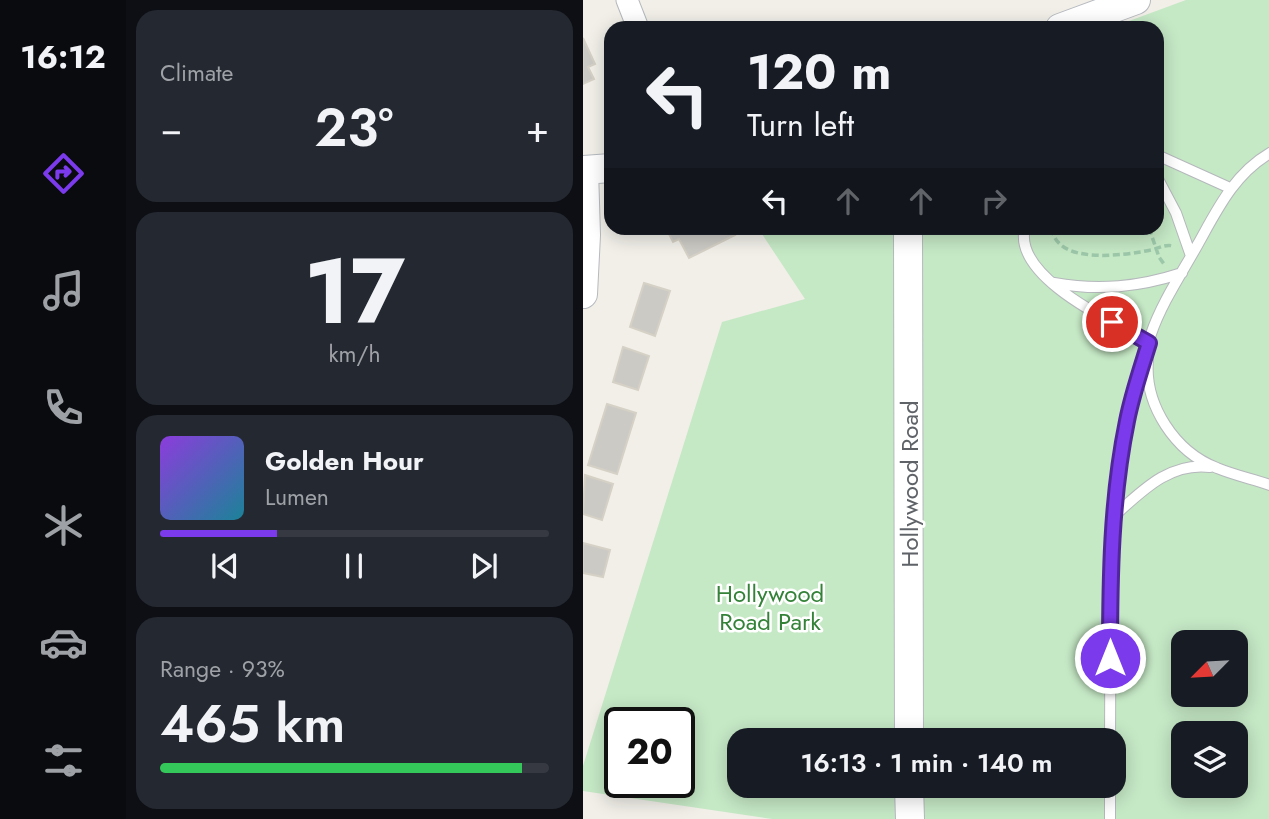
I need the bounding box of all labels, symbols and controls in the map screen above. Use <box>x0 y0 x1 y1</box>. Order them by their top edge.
text: 16:12 <box>20 34 106 80</box>
text: 120 m <box>747 37 891 107</box>
icon: left <box>632 49 723 140</box>
text: Climate <box>160 56 233 90</box>
text: 23° <box>315 90 393 166</box>
text: − <box>160 101 182 156</box>
text: + <box>526 101 549 156</box>
text: Turn left <box>747 102 854 148</box>
icon: directions <box>39 149 88 198</box>
icon: left <box>756 182 794 220</box>
icon: ahead <box>829 182 867 220</box>
icon: ahead <box>902 182 940 220</box>
icon: right <box>975 182 1013 220</box>
text: 17 <box>304 226 405 357</box>
icon: music <box>39 266 88 315</box>
pin <box>1082 292 1142 352</box>
icon: arrive <box>1093 303 1131 341</box>
text: km/h <box>329 337 380 371</box>
icon: phone <box>39 383 88 432</box>
street label: Hollywood Road <box>892 400 927 568</box>
text: Golden Hour <box>265 442 424 480</box>
text: Lumen <box>265 480 329 514</box>
icon: climate <box>39 501 88 550</box>
icon: previous <box>206 547 244 585</box>
icon: pause <box>335 547 373 585</box>
icon: next <box>465 547 503 585</box>
park label: Hollywood Road Park <box>716 576 824 639</box>
icon: car <box>39 618 88 667</box>
position arrow <box>1073 621 1147 695</box>
north arrow <box>1171 630 1248 707</box>
map controls <box>1171 630 1248 798</box>
text: Range · 93% <box>160 652 285 686</box>
text: 465 km <box>160 686 345 762</box>
speed limit sign: 20 <box>604 707 695 798</box>
button: layers <box>1171 721 1248 798</box>
icon: filters <box>39 736 88 785</box>
text: 16:13 · 1 min · 140 m <box>800 744 1053 782</box>

